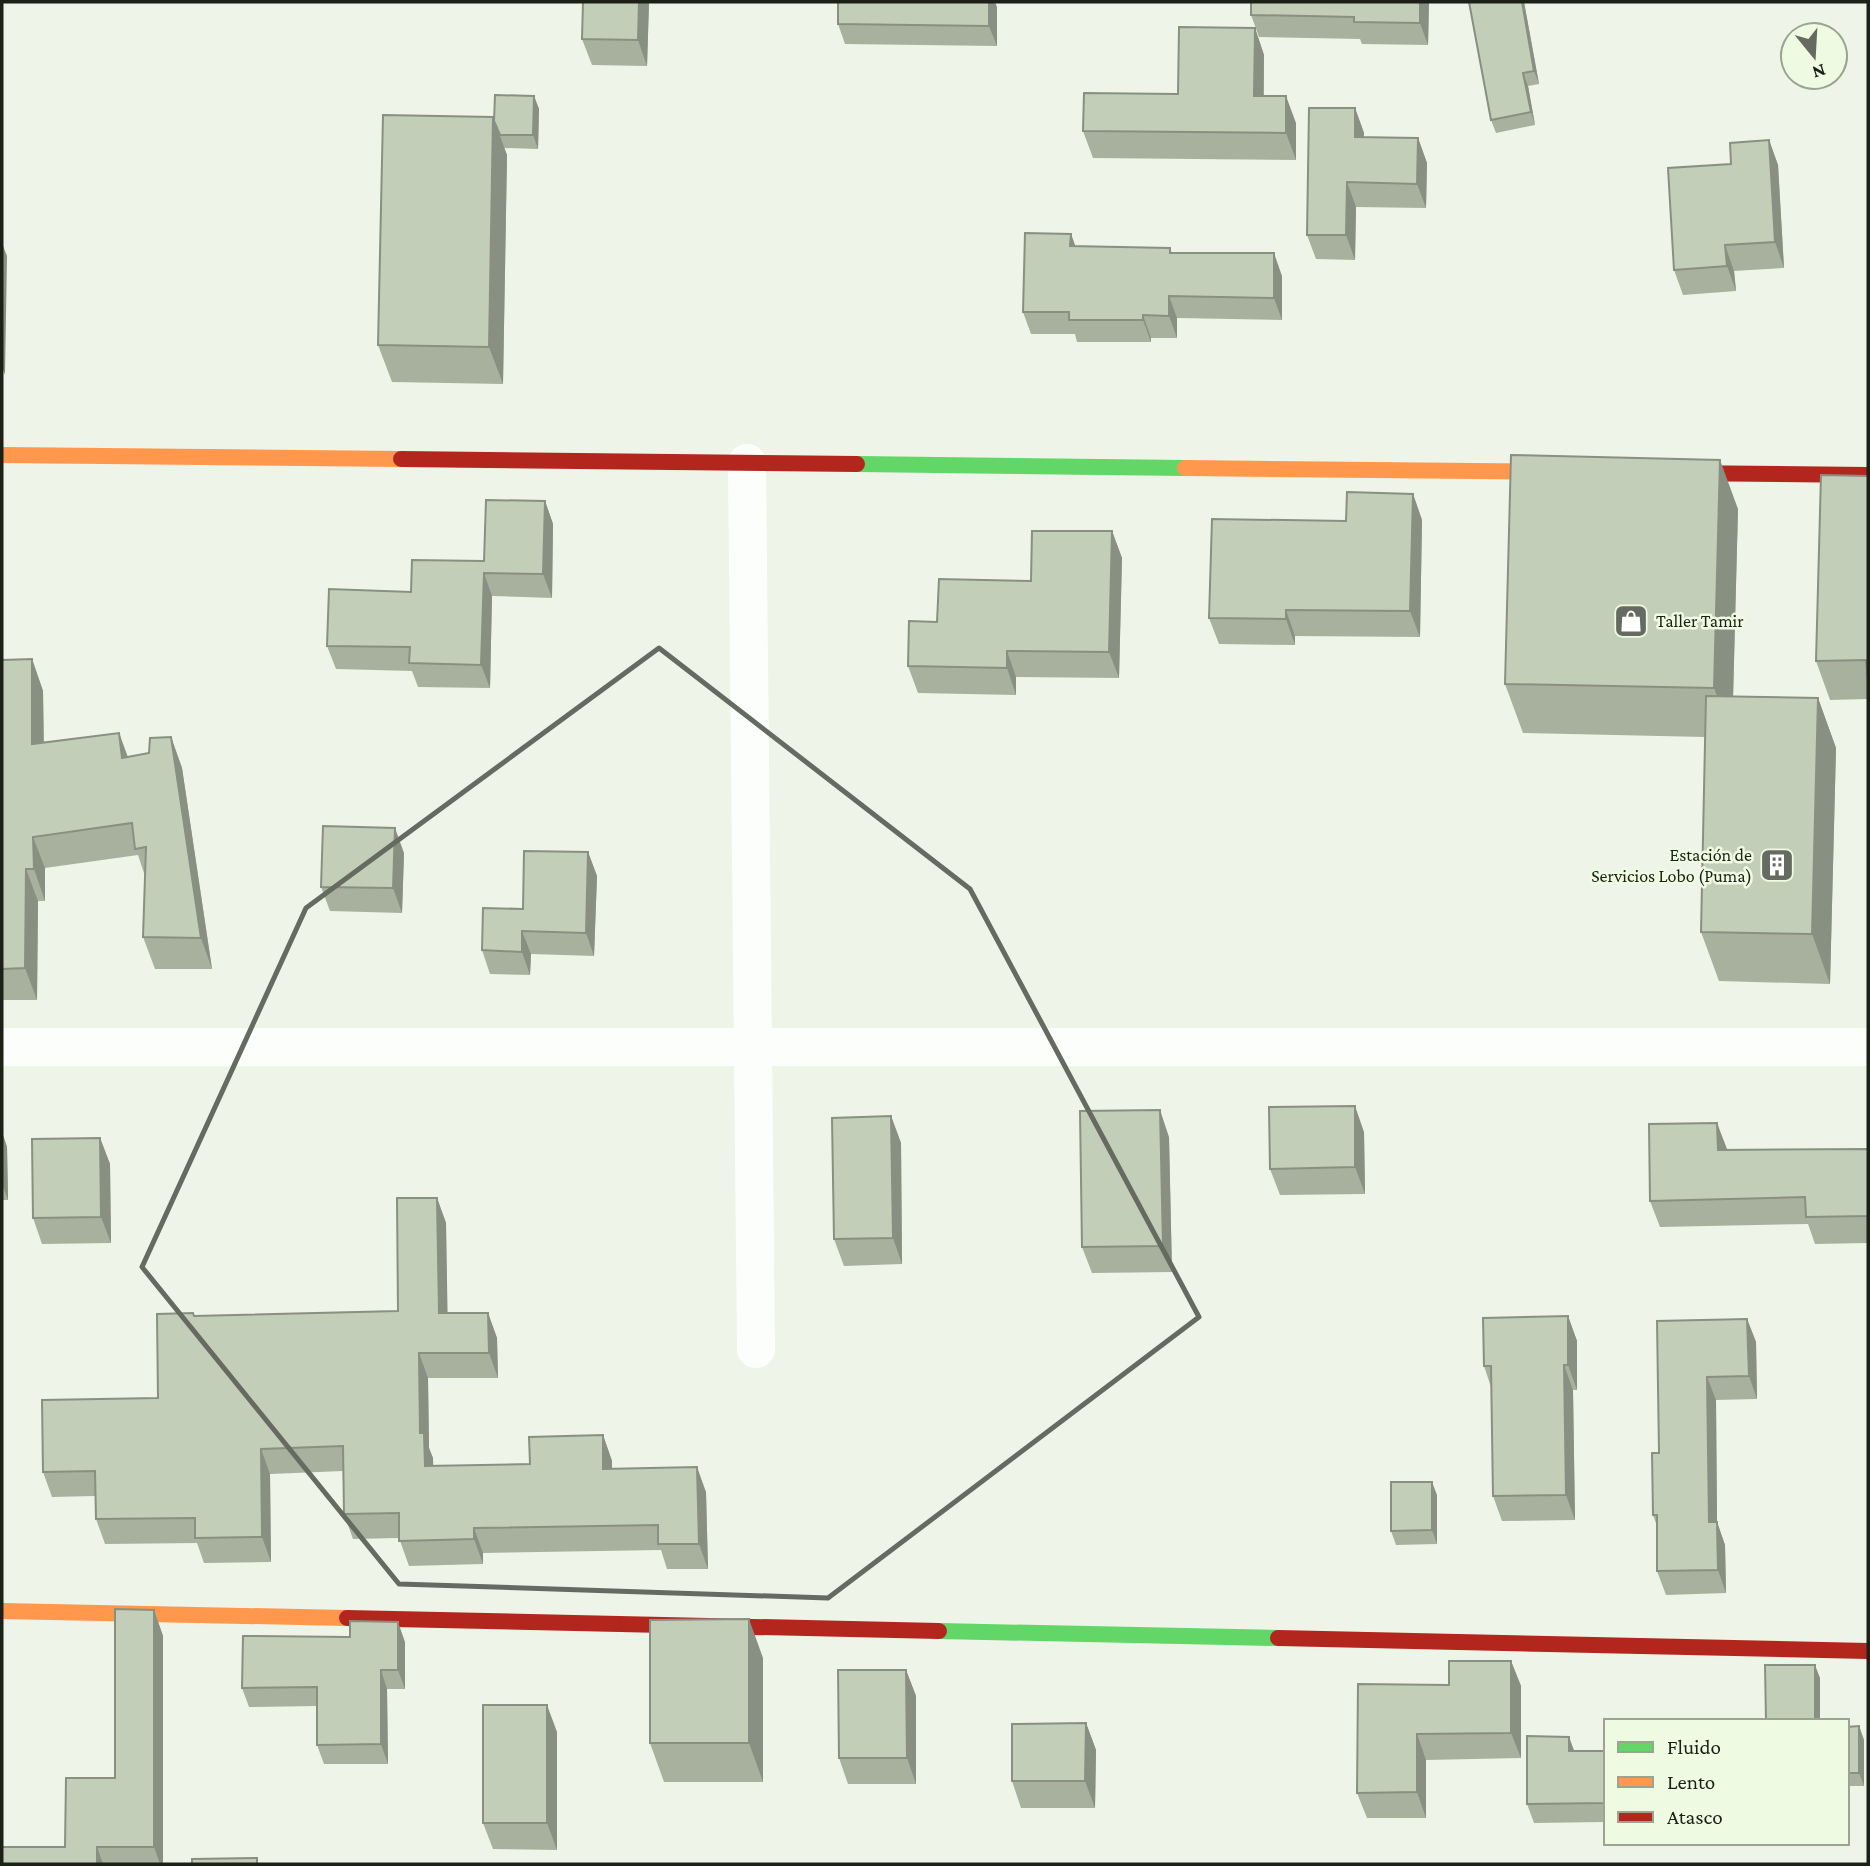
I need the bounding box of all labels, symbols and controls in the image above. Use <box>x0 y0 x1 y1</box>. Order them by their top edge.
north arrow <box>1779 21 1849 91</box>
text: N <box>1810 60 1829 84</box>
shop icon: Taller Tamir <box>1612 602 1650 640</box>
place label: Taller Tamir <box>1656 611 1744 631</box>
place label: Estación de Servicios Lobo (Puma) <box>1591 845 1752 887</box>
building icon: Estación de Servicios Lobo (Puma) <box>1758 846 1796 884</box>
legend <box>1604 1719 1849 1845</box>
text: Fluido <box>1667 1735 1721 1759</box>
text: Lento <box>1667 1770 1715 1794</box>
text: Atasco <box>1667 1805 1723 1829</box>

